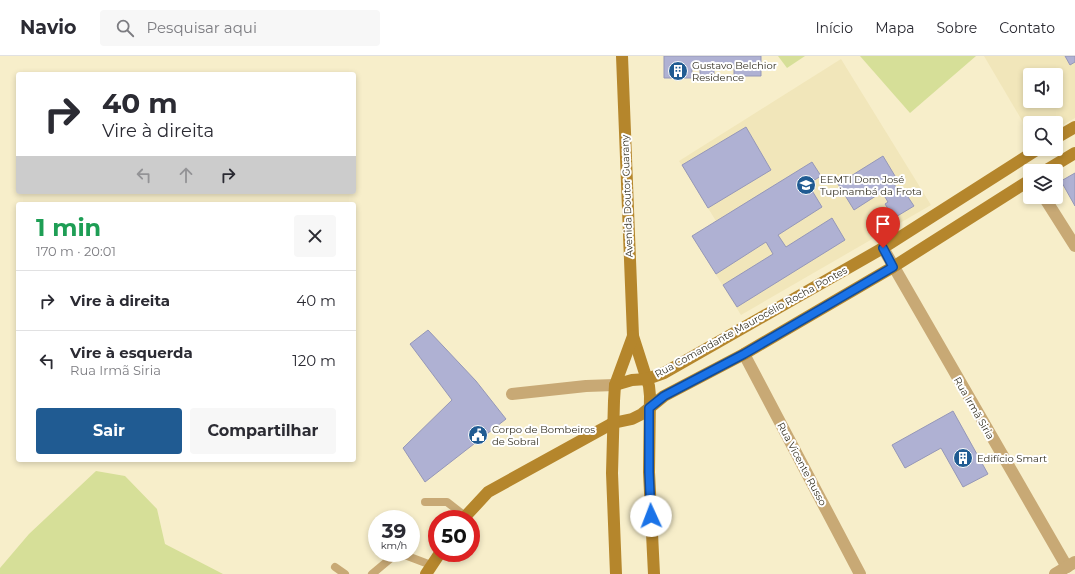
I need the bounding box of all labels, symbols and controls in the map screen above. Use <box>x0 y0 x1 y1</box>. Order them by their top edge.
search box <box>100 10 380 46</box>
text: Navio <box>20 16 76 39</box>
icon: search <box>114 17 136 39</box>
text: Pesquisar aqui <box>146 18 257 37</box>
text: Início <box>815 19 853 37</box>
text: Mapa <box>875 19 915 37</box>
text: Sobre <box>937 19 977 37</box>
text: Contato <box>999 19 1055 37</box>
place label: Gustavo Belchior Residence <box>692 59 777 84</box>
building icon: Gustavo Belchior Residence <box>667 60 689 82</box>
map controls <box>1023 68 1063 204</box>
button: sound <box>1023 68 1063 108</box>
text: 40 m <box>102 86 178 120</box>
icon: right <box>36 88 88 140</box>
button: search <box>1023 116 1063 156</box>
text: Vire à direita <box>102 120 214 142</box>
street label: Avenida Doutor Guarany <box>618 134 636 258</box>
icon: left <box>133 164 155 186</box>
icon: ahead <box>175 164 197 186</box>
icon: right <box>217 164 239 186</box>
button: layers <box>1023 164 1063 204</box>
place label: EEMTI Dom José Tupinambá da Frota <box>820 173 922 198</box>
school or university icon: EEMTI Dom José Tupinambá da Frota <box>795 174 817 196</box>
pin <box>866 207 900 248</box>
text: 1 min <box>36 213 101 242</box>
icon: arrive <box>872 213 894 235</box>
button: close <box>294 215 336 257</box>
text: 170 m · 20:01 <box>36 243 116 259</box>
street label: Rua Comandante Maurocélio Rocha Pontes <box>652 263 850 381</box>
icon: right <box>36 290 58 312</box>
text: Vire à direita <box>70 291 170 310</box>
text: 40 m <box>296 291 336 310</box>
text: Vire à esquerda <box>70 343 193 362</box>
icon: left <box>36 350 58 372</box>
text: 120 m <box>292 351 336 370</box>
text: Rua Irmã Siria <box>70 362 161 378</box>
street label: Rua Irmã Siria <box>951 374 997 442</box>
button: Sair <box>36 408 182 454</box>
button: Compartilhar <box>190 408 336 454</box>
street label: Rua Vicente Russo <box>774 420 830 508</box>
place label: Corpo de Bombeiros de Sobral <box>492 423 595 448</box>
public building icon: Corpo de Bombeiros de Sobral <box>467 424 489 446</box>
building icon: Edifício Smart <box>952 447 974 469</box>
place label: Edifício Smart <box>977 452 1047 465</box>
position arrow <box>630 495 672 537</box>
speed limit sign: 50 <box>428 510 480 562</box>
text: 39 <box>382 519 406 543</box>
text: km/h <box>381 539 407 552</box>

